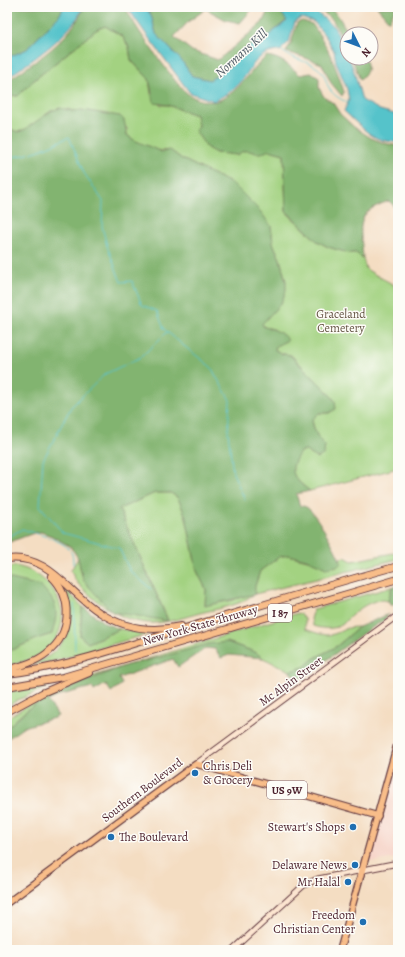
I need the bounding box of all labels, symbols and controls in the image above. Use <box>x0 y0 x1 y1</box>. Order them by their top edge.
water label: Normans Kill <box>211 24 271 81</box>
north arrow <box>339 26 379 66</box>
text: N <box>358 44 374 60</box>
park label: Graceland Cemetery <box>316 306 366 336</box>
street label: New York State Thruway <box>141 601 260 649</box>
road number: I 87 <box>268 604 292 622</box>
street label: Mc Alpin Street <box>256 652 326 710</box>
street label: Southern Boulevard <box>98 754 186 826</box>
place label: Chris Deli & Grocery <box>203 758 253 788</box>
marker: Chris Deli & Grocery <box>190 768 200 778</box>
road number: US 9W <box>267 781 307 799</box>
place label: Stewart's Shops <box>268 819 345 835</box>
marker: Stewart's Shops <box>348 822 358 832</box>
place label: The Boulevard <box>119 829 189 845</box>
marker: The Boulevard <box>106 832 116 842</box>
place label: Delaware News <box>272 857 347 873</box>
marker: Delaware News <box>350 860 360 870</box>
place label: Mr Halal <box>297 874 340 890</box>
marker: Mr Halal <box>343 877 353 887</box>
place label: Freedom Christian Center <box>273 907 355 937</box>
marker: Freedom Christian Center <box>358 917 368 927</box>

